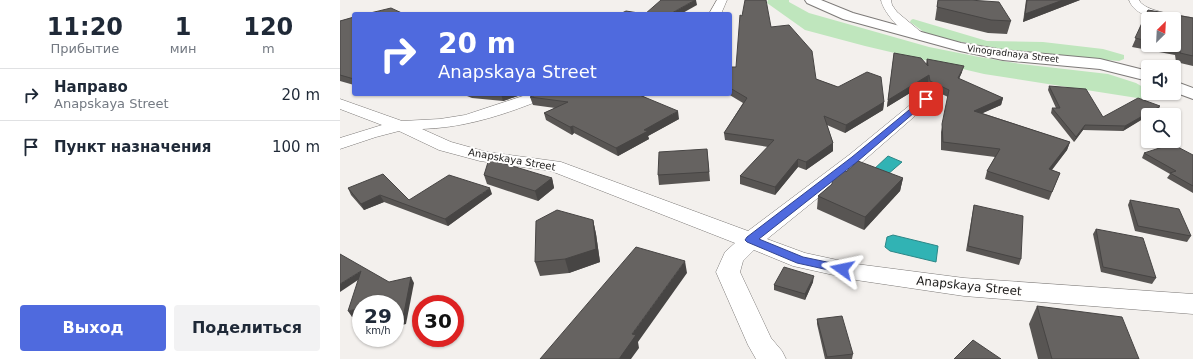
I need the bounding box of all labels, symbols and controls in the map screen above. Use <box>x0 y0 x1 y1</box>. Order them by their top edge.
north arrow <box>1141 12 1181 52</box>
map controls <box>1141 12 1181 148</box>
text: 11:20 <box>47 13 123 41</box>
text: 1 <box>175 13 191 41</box>
text: 120 <box>243 13 293 41</box>
text: 20 m <box>438 27 516 60</box>
icon: right <box>372 28 424 80</box>
text: Прибытие <box>50 41 119 56</box>
text: мин <box>170 41 197 56</box>
text: m <box>262 41 275 56</box>
street label: Vinogradnaya Street <box>966 43 1060 65</box>
button: sound <box>1141 60 1181 100</box>
text: Anapskaya Street <box>438 61 597 82</box>
text: Направо <box>54 78 128 96</box>
pin <box>909 82 943 116</box>
icon: right <box>20 84 42 106</box>
text: 20 m <box>282 86 320 104</box>
icon: arrive <box>915 88 937 110</box>
text: Anapskaya Street <box>54 96 169 111</box>
button: search <box>1141 108 1181 148</box>
icon: arrive <box>20 136 42 158</box>
text: Пункт назначения <box>54 138 211 156</box>
text: 100 m <box>272 138 320 156</box>
street label: Anapskaya Street <box>468 146 556 173</box>
position arrow <box>821 248 863 290</box>
street label: Anapskaya Street <box>916 274 1023 299</box>
speed limit sign: 30 <box>412 295 464 347</box>
text: 29 <box>364 304 392 328</box>
button: Выход <box>20 305 166 351</box>
button: Поделиться <box>174 305 320 351</box>
text: km/h <box>365 325 391 336</box>

